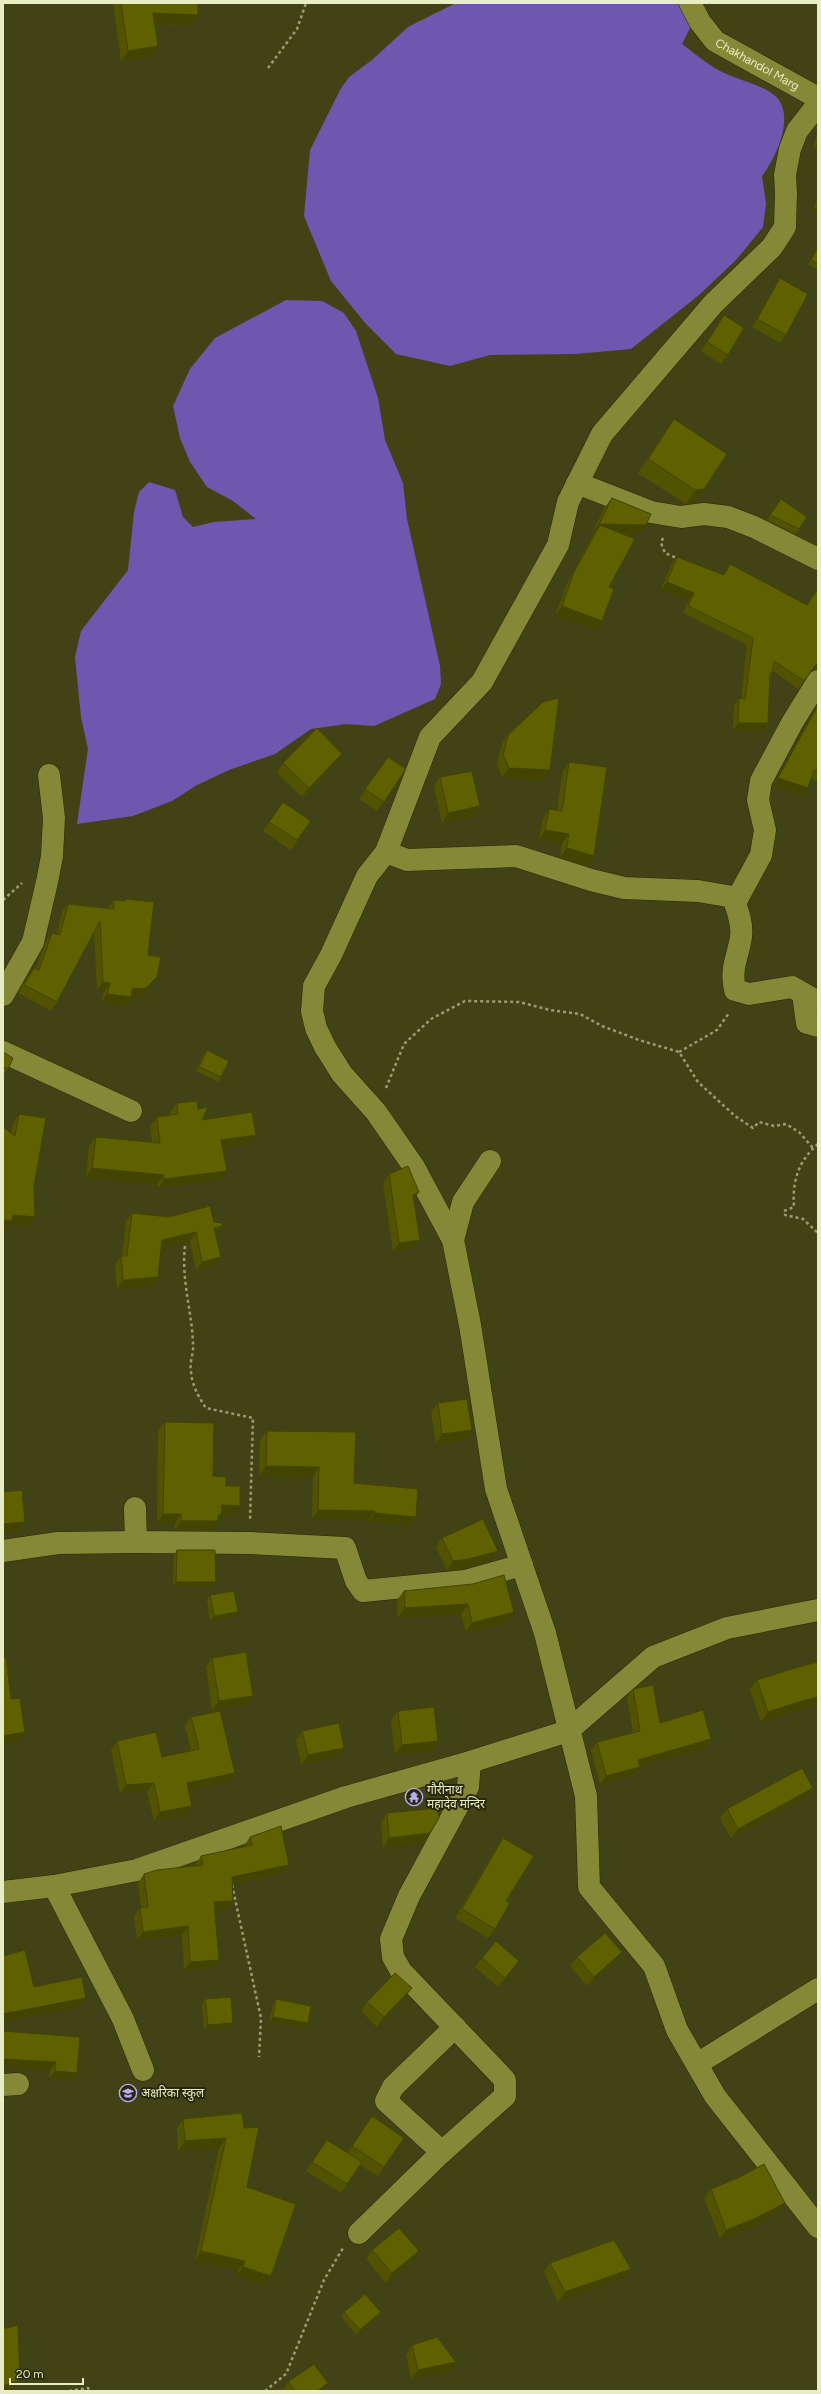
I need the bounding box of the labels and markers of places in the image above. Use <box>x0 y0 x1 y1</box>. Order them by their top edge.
place label: गौरीनाथ महादेव मन्दिर <box>427 1782 486 1811</box>
temple icon: गौरीनाथ महादेव मन्दिर <box>404 1787 424 1807</box>
school or university icon: अक्षरिका स्कुल <box>118 2083 138 2103</box>
place label: अक्षरिका स्कुल <box>141 2085 205 2101</box>

